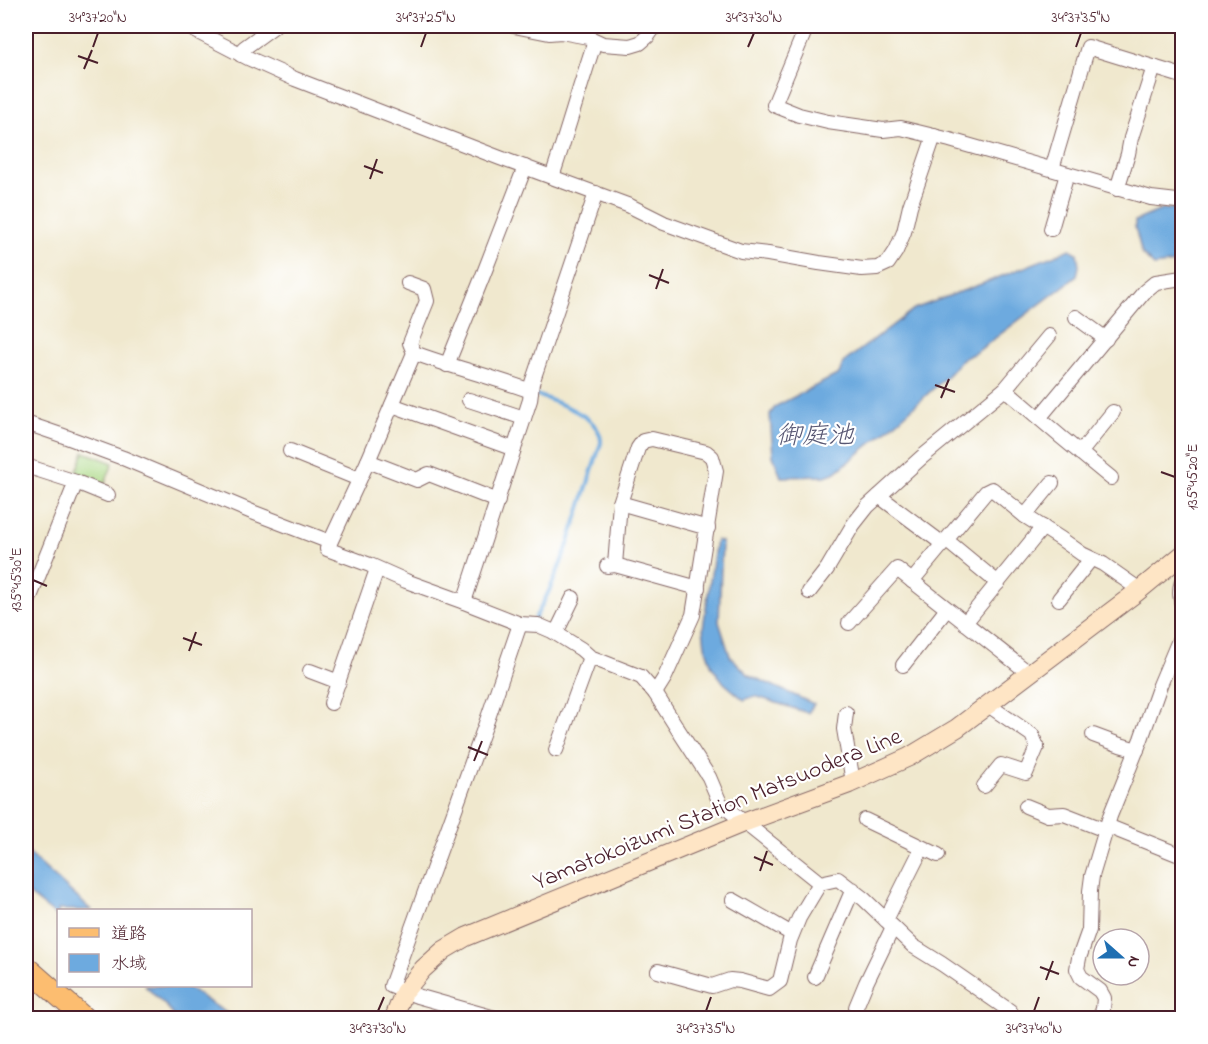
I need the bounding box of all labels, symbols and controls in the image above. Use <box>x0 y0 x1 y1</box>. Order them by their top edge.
text: 34°37'20"N <box>69 7 127 29</box>
text: 34°37'25"N <box>396 7 456 29</box>
text: 34°37'30"N <box>726 7 782 29</box>
text: 34°37'35"N <box>1052 7 1110 29</box>
water label: 御庭池 <box>776 418 855 456</box>
text: 135°45'20"E <box>1182 444 1204 510</box>
text: 135°45'30"E <box>6 547 28 613</box>
street label: Yamatokoizumi Station Matsuodera Line <box>528 720 908 901</box>
legend <box>57 909 252 987</box>
text: 道路 <box>111 922 147 948</box>
north arrow <box>1091 927 1151 987</box>
text: 水域 <box>111 952 147 978</box>
text: N <box>1120 952 1146 971</box>
text: 34°37'30"N <box>350 1018 406 1040</box>
text: 34°37'35"N <box>677 1018 735 1040</box>
text: 34°37'40"N <box>1006 1018 1062 1040</box>

